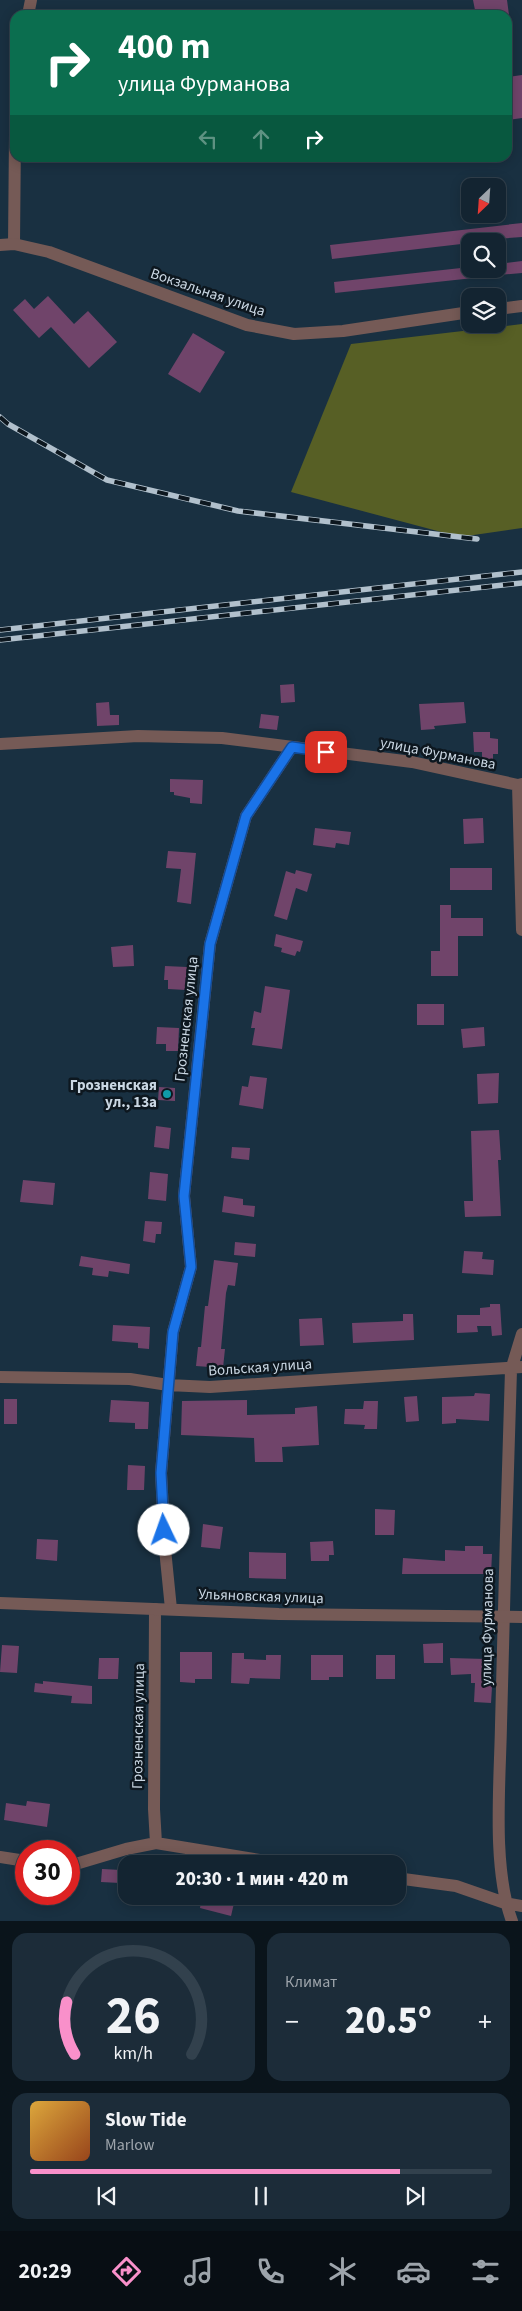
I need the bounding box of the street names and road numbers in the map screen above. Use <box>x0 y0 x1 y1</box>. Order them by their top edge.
street label: Вокзальная улица <box>148 263 268 322</box>
street label: улица Фурманова <box>378 732 498 775</box>
street label: Грозненская улица <box>169 955 204 1083</box>
street label: Вольская улица <box>207 1353 313 1382</box>
street label: улица Фурманова <box>476 1568 499 1686</box>
street label: Ульяновская улица <box>198 1584 324 1609</box>
street label: Грозненская улица <box>127 1663 150 1789</box>

